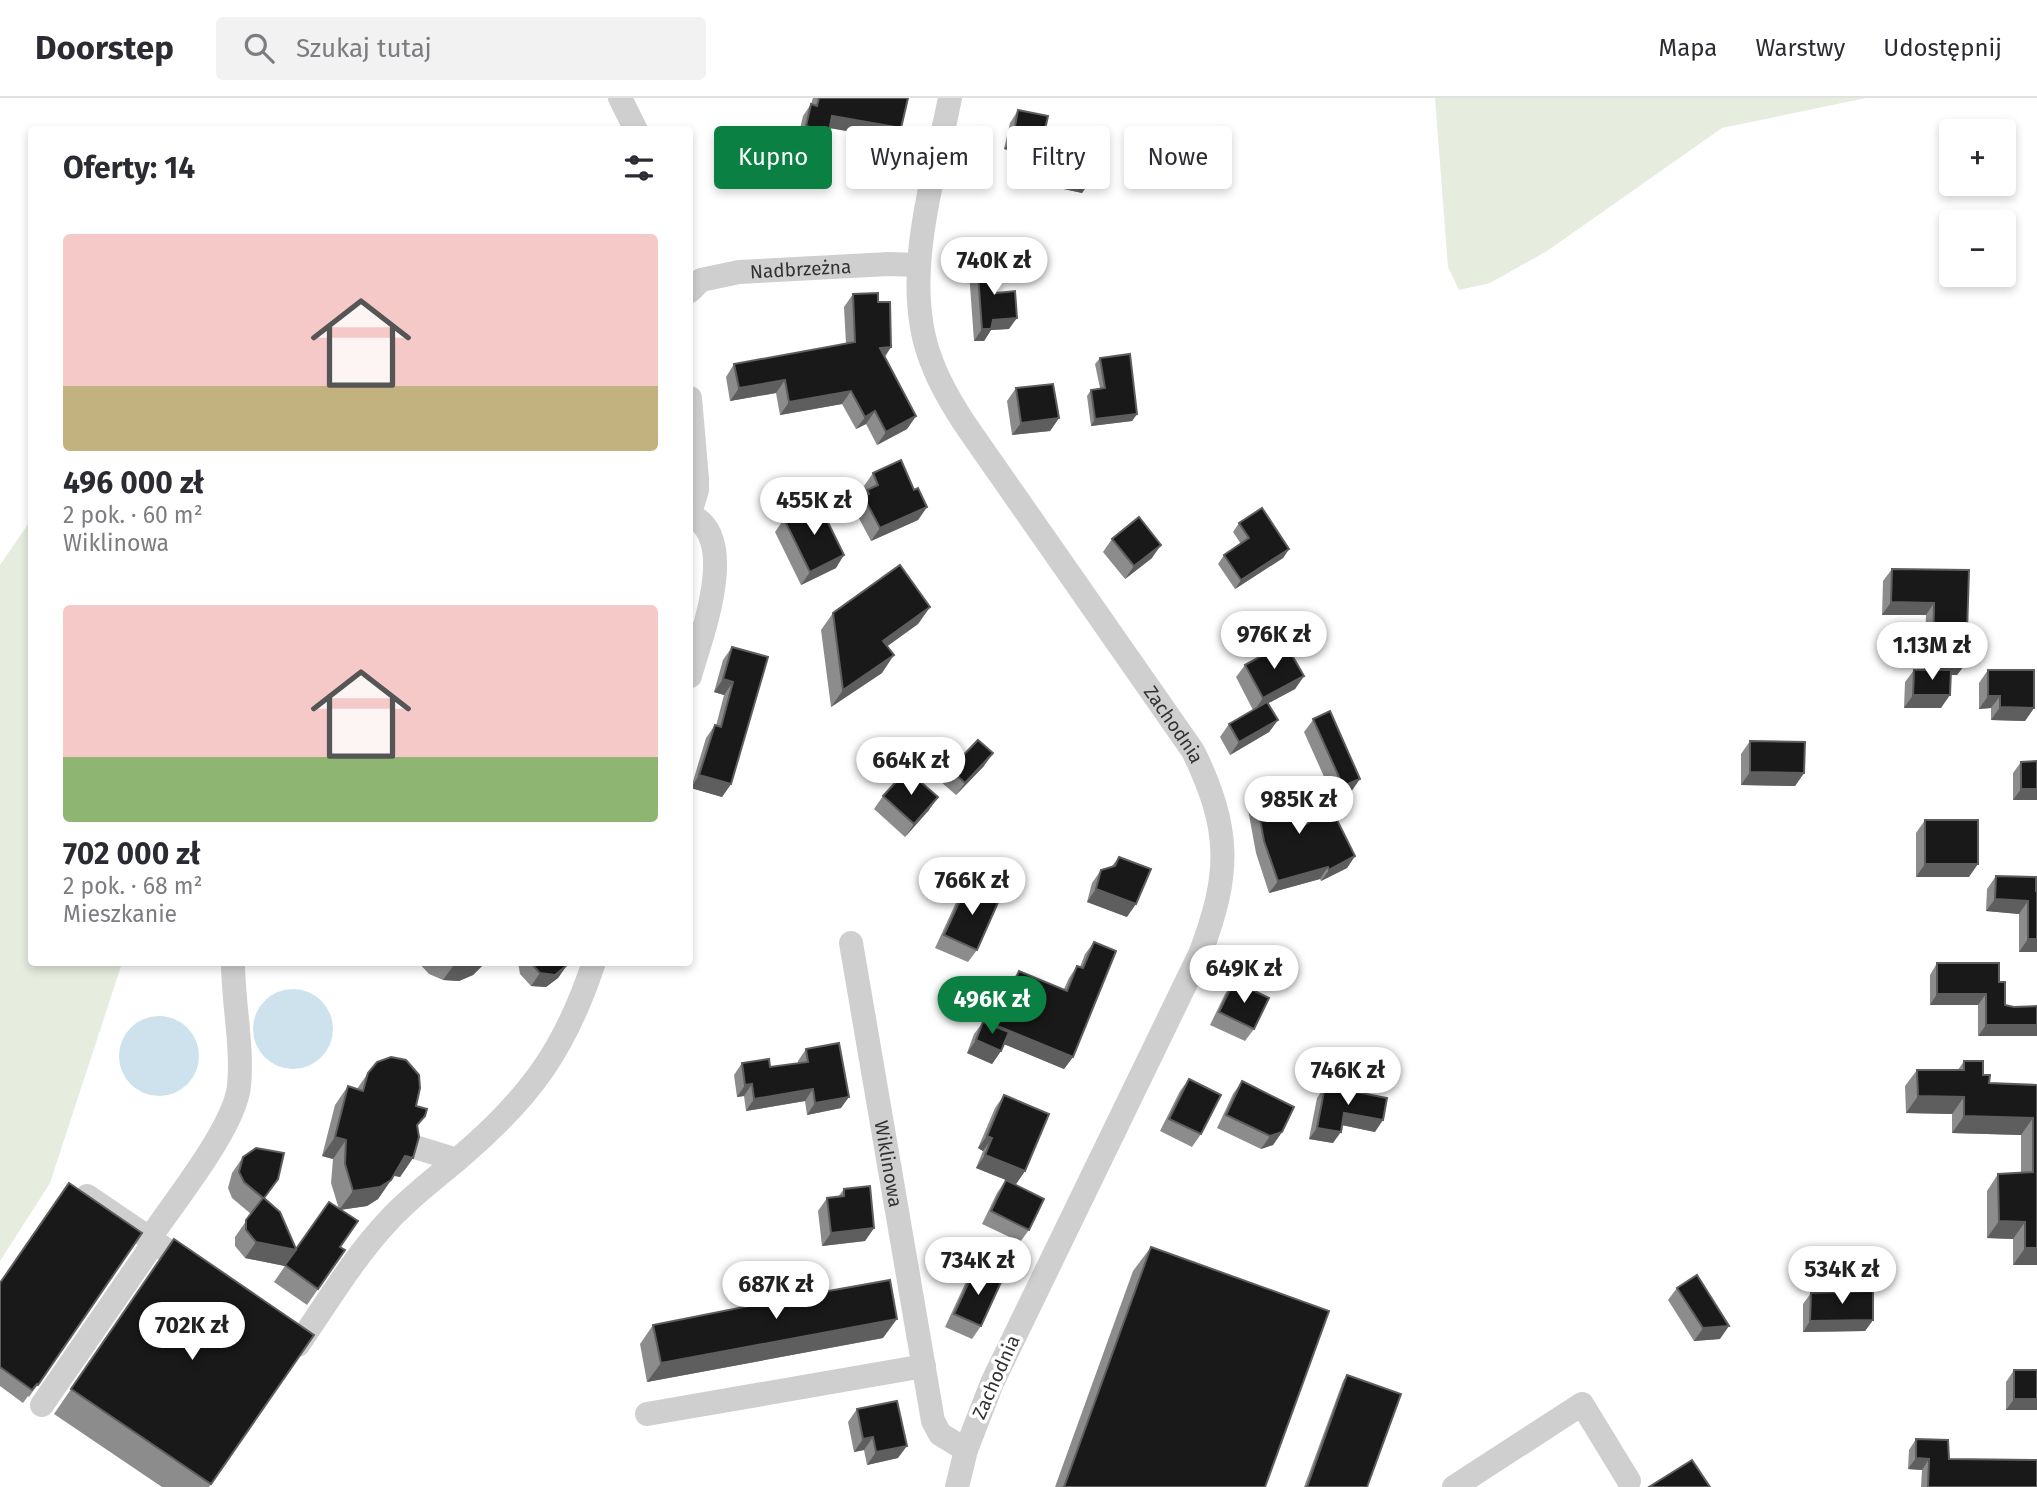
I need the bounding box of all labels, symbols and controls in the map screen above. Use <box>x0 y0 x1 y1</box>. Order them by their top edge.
search box <box>216 17 706 80</box>
text: Doorstep <box>35 28 174 68</box>
icon: search <box>240 29 278 67</box>
text: Szukaj tutaj <box>296 33 432 64</box>
text: Mapa <box>1659 34 1717 62</box>
text: Warstwy <box>1755 34 1845 62</box>
text: Udostępnij <box>1883 34 2002 62</box>
map controls <box>1939 119 2016 287</box>
button: + <box>1939 119 2016 196</box>
chip: Kupno <box>714 126 832 189</box>
chip: Wynajem <box>846 126 993 189</box>
chip: Filtry <box>1007 126 1110 189</box>
chip: Nowe <box>1124 126 1232 189</box>
icon: filters <box>620 149 658 187</box>
text: Oferty: 14 <box>63 150 195 186</box>
button: − <box>1939 210 2016 287</box>
pin: 740K zł <box>929 238 1059 297</box>
text: 740K zł <box>957 246 1031 274</box>
street label: Nadbrzeżna <box>749 255 852 283</box>
icon: home <box>298 280 424 406</box>
text: 496 000 zł <box>63 465 204 501</box>
pin: 455K zł <box>749 478 879 537</box>
text: 455K zł <box>776 486 852 514</box>
text: 2 pok. · 60 m² <box>63 501 203 529</box>
text: Wiklinowa <box>63 529 169 557</box>
pin: 976K zł <box>1209 612 1339 671</box>
text: 976K zł <box>1237 620 1311 648</box>
pin: 1.13M zł <box>1860 622 2004 682</box>
text: 1.13M zł <box>1893 631 1971 659</box>
icon: home <box>298 651 424 777</box>
street label: Zachodnia <box>1139 681 1209 767</box>
pin: 664K zł <box>846 738 976 797</box>
text: 664K zł <box>872 746 950 774</box>
pin: 985K zł <box>1234 776 1364 836</box>
text: 985K zł <box>1260 785 1338 813</box>
text: 702 000 zł <box>63 836 200 872</box>
pin: 766K zł <box>907 858 1037 917</box>
text: 766K zł <box>935 866 1009 894</box>
text: 2 pok. · 68 m² <box>63 872 203 900</box>
text: Mieszkanie <box>63 900 177 928</box>
pin: 649K zł <box>1179 946 1309 1005</box>
text: 649K zł <box>1206 954 1282 982</box>
pin: 496K zł <box>927 976 1057 1036</box>
text: 496K zł <box>954 985 1030 1013</box>
pin: 746K zł <box>1283 1048 1413 1107</box>
text: 746K zł <box>1311 1056 1385 1084</box>
street label: Wiklinowa <box>870 1119 908 1209</box>
pin: 734K zł <box>913 1238 1043 1297</box>
text: 734K zł <box>941 1246 1015 1274</box>
pin: 534K zł <box>1777 1246 1907 1306</box>
text: 534K zł <box>1804 1255 1880 1283</box>
pin: 687K zł <box>711 1262 841 1321</box>
text: 687K zł <box>738 1270 814 1298</box>
pin: 702K zł <box>127 1302 257 1362</box>
text: 702K zł <box>155 1311 229 1339</box>
street label: Zachodnia <box>967 1331 1025 1423</box>

